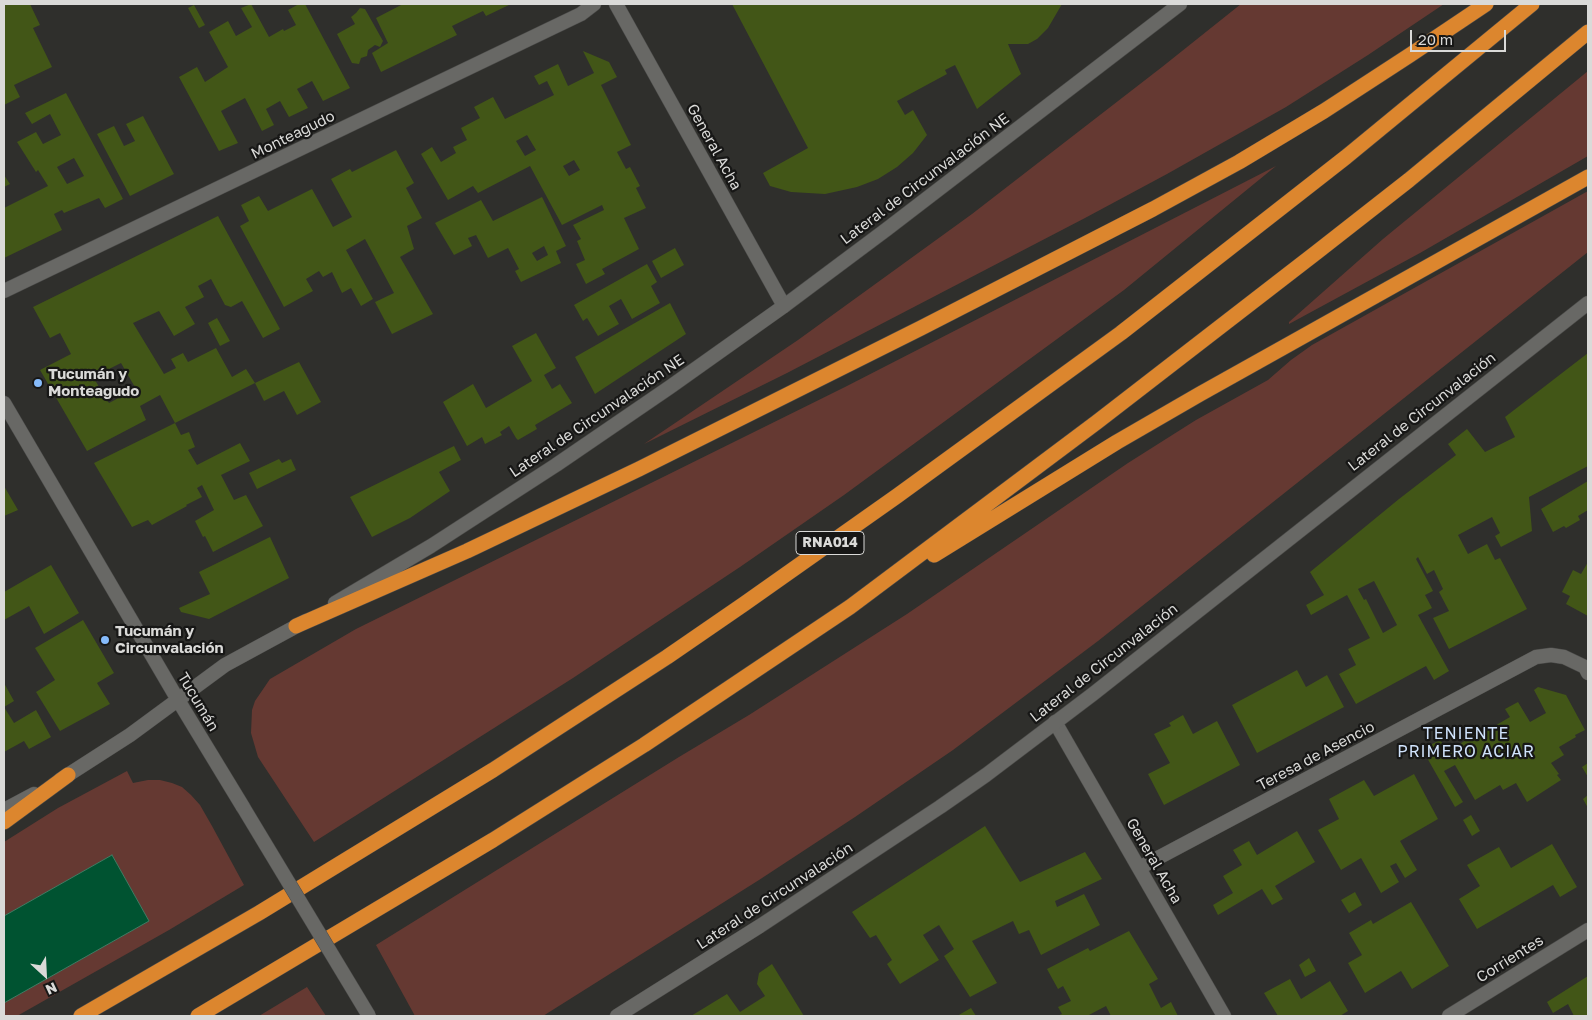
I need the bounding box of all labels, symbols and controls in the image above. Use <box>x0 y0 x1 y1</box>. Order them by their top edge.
scale bar <box>1412 20 1508 52</box>
text: 20 m <box>1418 30 1453 48</box>
street label: General Acha <box>683 101 745 193</box>
street label: Monteagudo <box>248 107 338 163</box>
street label: Lateral de Circunvalación NE <box>837 110 1013 248</box>
street label: Lateral de Circunvalación <box>1345 349 1499 475</box>
street label: Lateral de Circunvalación NE <box>506 351 688 481</box>
place label: Tucumán y Monteagudo <box>48 365 139 400</box>
marker: Tucumán y Monteagudo <box>32 377 44 389</box>
road number: RNA014 <box>796 532 864 554</box>
street label: Lateral de Circunvalación <box>1027 600 1181 726</box>
place label: Tucumán y Circunvalación <box>115 622 223 657</box>
marker: Tucumán y Circunvalación <box>99 634 111 646</box>
street label: Tucumán <box>173 669 223 735</box>
street label: Teresa de Asencio <box>1254 718 1378 794</box>
district label: TENIENTE PRIMERO ACIAR <box>1396 724 1536 762</box>
street label: General Acha <box>1122 815 1186 907</box>
street label: Lateral de Circunvalación <box>694 839 856 953</box>
street label: Corrientes <box>1473 931 1547 987</box>
north arrow <box>20 950 70 1000</box>
text: N <box>43 979 60 999</box>

